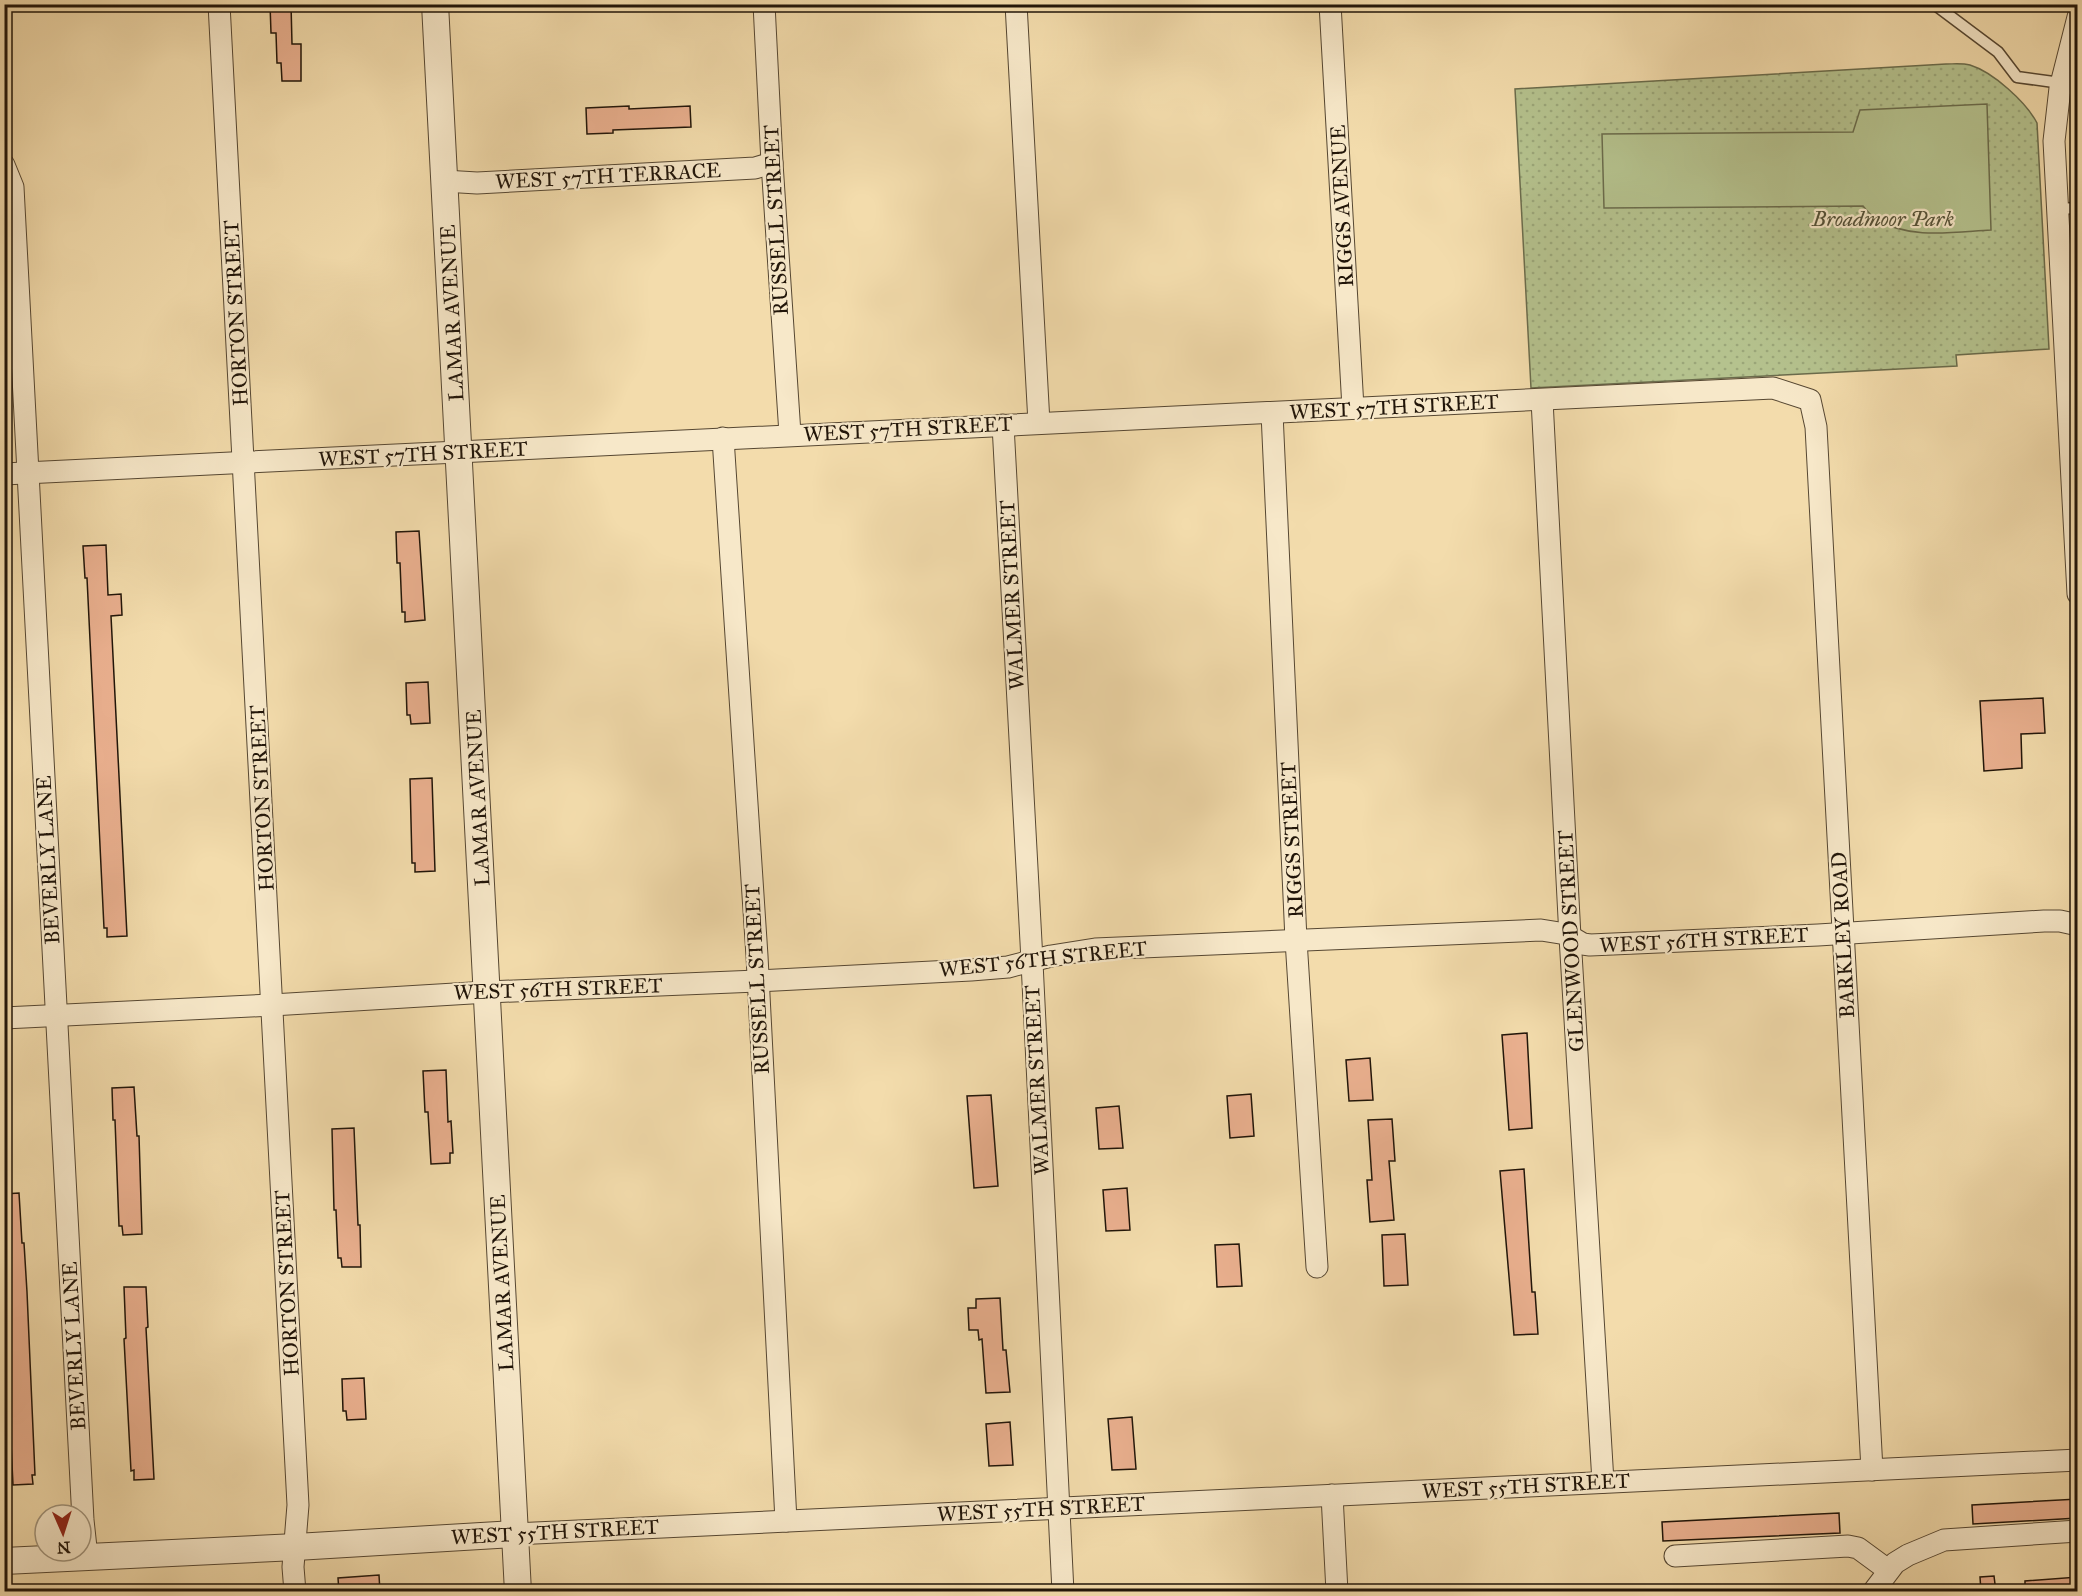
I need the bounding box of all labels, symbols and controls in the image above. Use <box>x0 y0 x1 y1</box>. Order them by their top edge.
street label: RUSSELL STREET <box>758 124 794 316</box>
street label: RIGGS AVENUE <box>1325 124 1359 288</box>
street label: WEST 57TH TERRACE <box>494 157 722 195</box>
park label: Broadmoor Park <box>1811 206 1954 232</box>
street label: HORTON STREET <box>218 219 254 407</box>
street label: LAMAR AVENUE <box>434 224 470 402</box>
street label: WEST 57TH STREET <box>1289 389 1499 425</box>
street label: WEST 57TH STREET <box>803 411 1013 447</box>
street label: WEST 57TH STREET <box>318 436 528 472</box>
street label: WALMER STREET <box>994 499 1030 691</box>
street label: HORTON STREET <box>244 704 280 892</box>
street label: LAMAR AVENUE <box>460 709 496 887</box>
street label: RIGGS STREET <box>1275 761 1309 919</box>
street label: BEVERLY LANE <box>31 775 65 945</box>
street label: GLENWOOD STREET <box>1552 829 1590 1053</box>
street label: BARKLEY ROAD <box>1826 851 1860 1019</box>
street label: RUSSELL STREET <box>739 883 775 1075</box>
street label: WEST 56TH STREET <box>1599 922 1809 958</box>
street label: WEST 56TH STREET <box>938 935 1148 983</box>
street label: WEST 56TH STREET <box>453 972 663 1006</box>
street label: WALMER STREET <box>1019 984 1055 1176</box>
street label: HORTON STREET <box>269 1189 305 1377</box>
street label: LAMAR AVENUE <box>484 1194 520 1372</box>
street label: BEVERLY LANE <box>57 1261 91 1431</box>
street label: WEST 55TH STREET <box>1421 1468 1631 1504</box>
street label: WEST 55TH STREET <box>936 1491 1146 1527</box>
north arrow <box>33 1503 93 1563</box>
street label: WEST 55TH STREET <box>450 1514 660 1550</box>
text: N <box>56 1538 71 1557</box>

